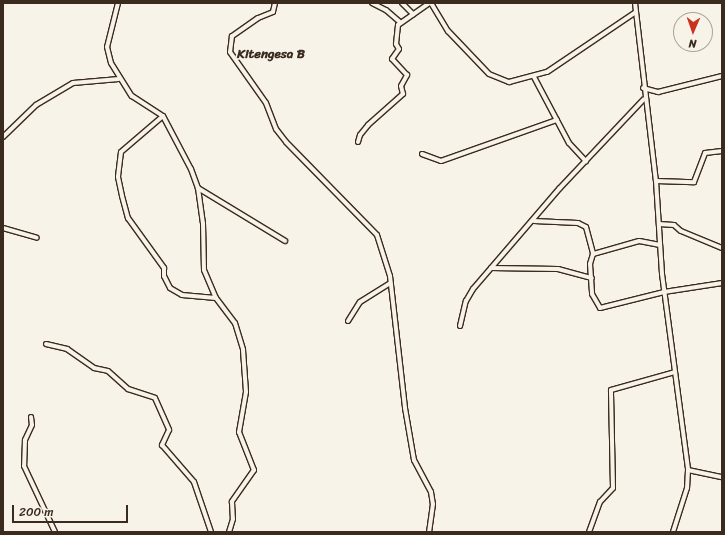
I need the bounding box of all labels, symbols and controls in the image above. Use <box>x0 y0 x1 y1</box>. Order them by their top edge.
north arrow <box>673 12 713 52</box>
text: N <box>688 34 697 53</box>
district label: Kitengesa B <box>237 46 305 62</box>
scale bar <box>14 497 130 523</box>
text: 200 m <box>19 501 53 523</box>

